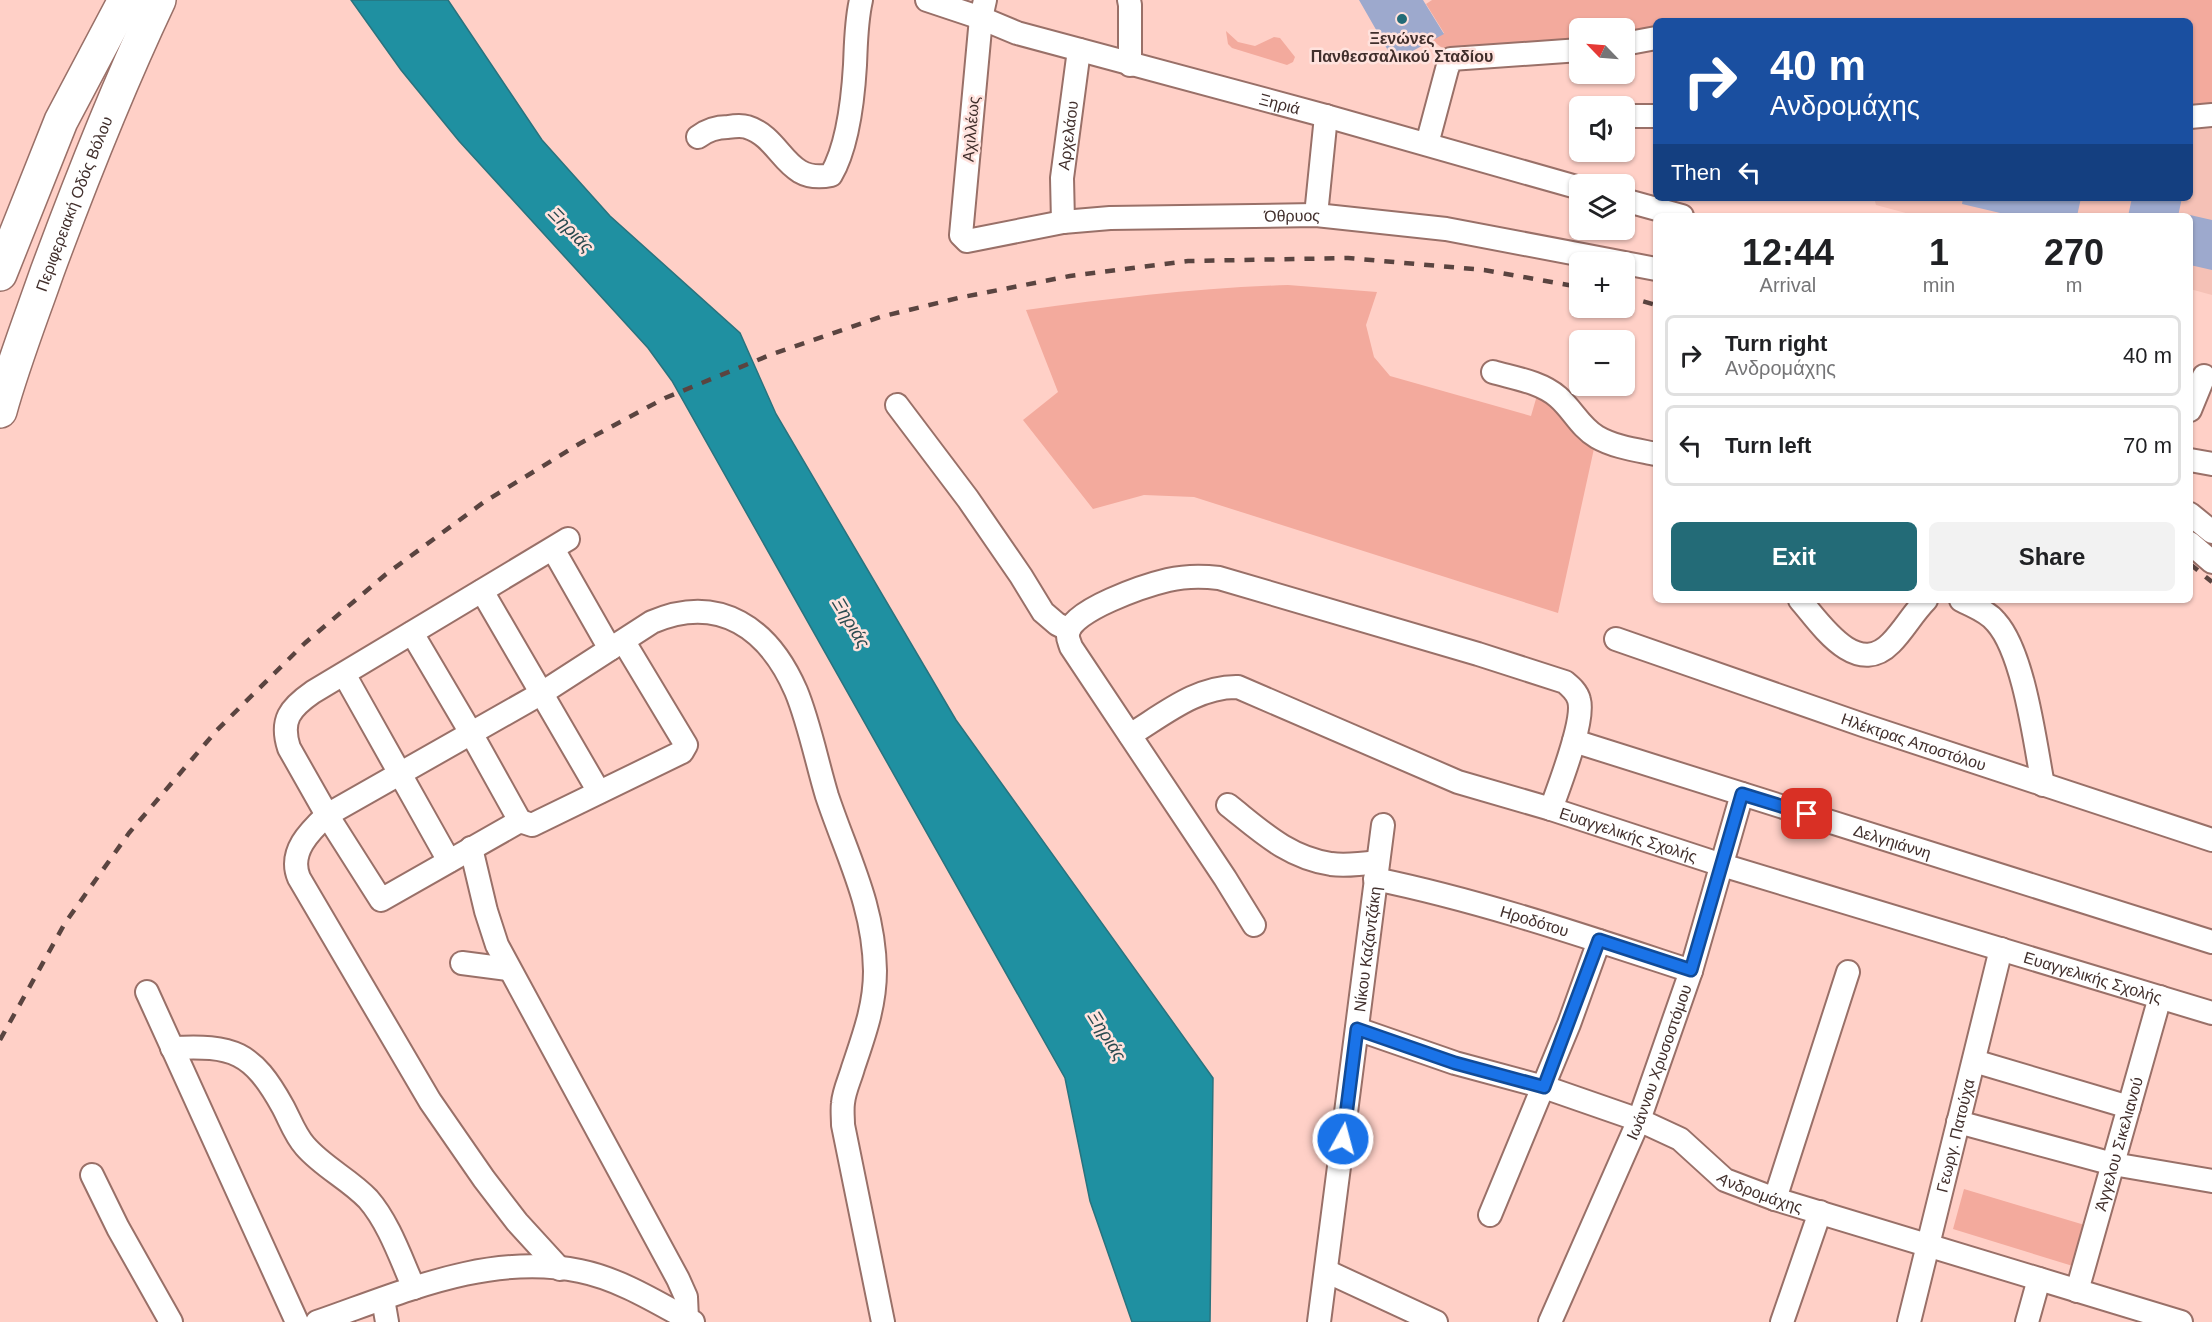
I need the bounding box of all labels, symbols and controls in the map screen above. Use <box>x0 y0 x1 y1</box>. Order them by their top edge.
marker: Ξενώνες Πανθεσσαλικού Σταδίου <box>1395 12 1409 26</box>
north arrow <box>1569 18 1635 84</box>
map controls <box>1569 18 1635 396</box>
place label: Ξενώνες Πανθεσσαλικού Σταδίου <box>1311 30 1493 65</box>
icon: right <box>1671 42 1749 120</box>
text: 40 m <box>1770 42 1866 89</box>
street label: Ξηριά <box>1258 90 1302 117</box>
text: Ανδρομάχης <box>1770 91 1920 121</box>
street label: Αχιλλέως <box>960 95 982 162</box>
button: sound <box>1569 96 1635 162</box>
street label: Αρχελάου <box>1055 100 1081 171</box>
street label: Περιφερειακή Οδός Βόλου <box>32 114 115 294</box>
icon: left <box>1733 156 1766 189</box>
text: Then <box>1671 160 1721 185</box>
button: layers <box>1569 174 1635 240</box>
water label: Ξηριάς <box>544 203 597 257</box>
street label: Όθρυος <box>1263 206 1321 224</box>
text: 12:44 <box>1742 232 1834 273</box>
text: 1 <box>1929 232 1949 273</box>
text: 270 <box>2044 232 2104 273</box>
button: + <box>1569 252 1635 318</box>
text: Arrival <box>1760 274 1816 296</box>
text: min <box>1923 274 1955 296</box>
text: m <box>2066 274 2082 296</box>
button: − <box>1569 330 1635 396</box>
text: Turn right <box>1725 331 1827 356</box>
icon: right <box>1674 339 1707 372</box>
text: 40 m <box>2123 343 2172 368</box>
text: Ανδρομάχης <box>1725 357 1836 379</box>
icon: left <box>1674 429 1707 462</box>
text: Turn left <box>1725 433 1811 458</box>
text: 70 m <box>2123 433 2172 458</box>
button: Exit <box>1671 522 1917 591</box>
button: Share <box>1929 522 2175 591</box>
water label: Ξηριάς <box>828 593 874 652</box>
street label: Ηλέκτρας Αποστόλου <box>1839 710 1988 773</box>
pin <box>1781 788 1832 839</box>
icon: arrive <box>1790 797 1823 830</box>
street label: Ευαγγελικής Σχολής <box>1558 804 1700 865</box>
street label: Δελγηιάννη <box>1852 821 1933 862</box>
street label: Νίκου Καζαντζάκη <box>1351 885 1384 1013</box>
street label: Ηροδότου <box>1498 902 1571 939</box>
street label: Ευαγγελικής Σχολής <box>2022 948 2164 1006</box>
street label: Ιωάννου Χρυσοστόμου <box>1623 982 1694 1142</box>
water label: Ξηριάς <box>1083 1007 1130 1065</box>
street label: Άγγελου Σικελιανού <box>2092 1075 2146 1213</box>
street label: Γεωργ. Πατούχα <box>1933 1077 1977 1194</box>
position arrow <box>1311 1107 1375 1171</box>
street label: Ανδρομάχης <box>1714 1169 1805 1215</box>

